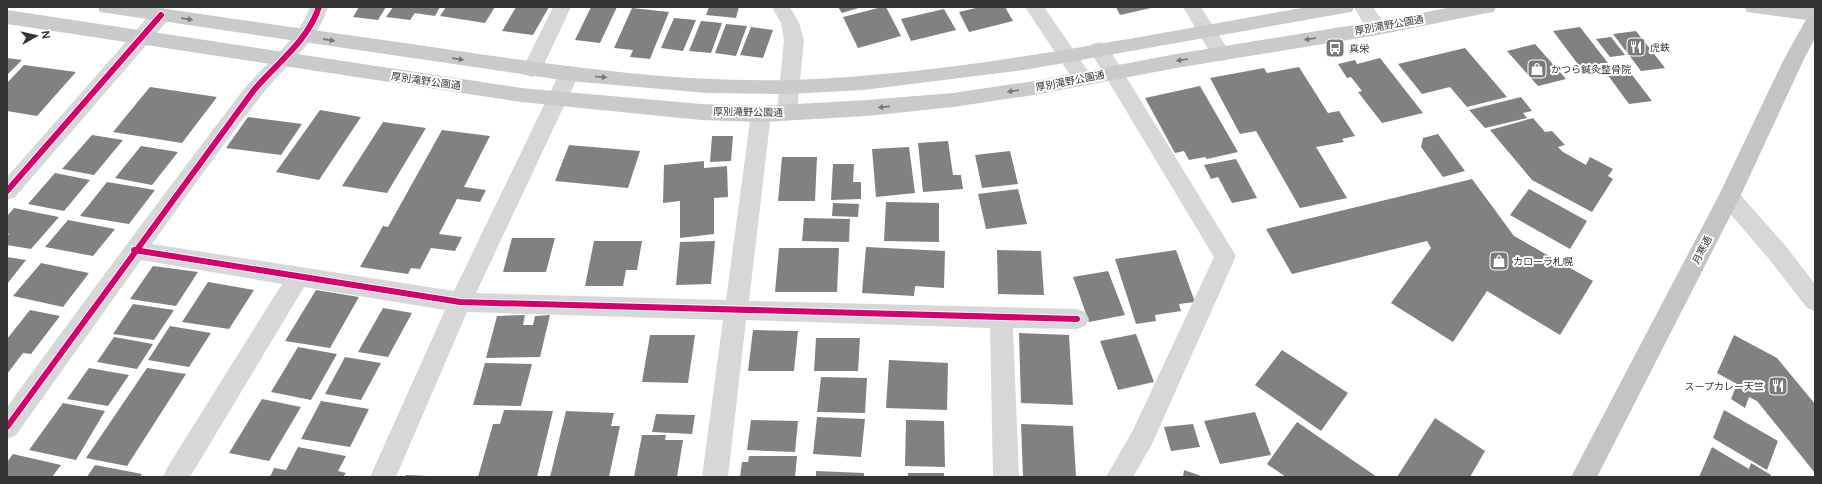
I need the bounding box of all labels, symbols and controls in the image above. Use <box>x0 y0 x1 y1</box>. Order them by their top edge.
street label: 厚別滝野公園通 <box>1353 13 1425 37</box>
north arrow <box>16 16 56 56</box>
one-way arrow <box>181 16 193 22</box>
text: N <box>38 30 53 40</box>
one-way arrow <box>1304 36 1316 42</box>
restaurant icon: 虎鉄 <box>1625 36 1647 58</box>
one-way arrow <box>323 37 335 43</box>
bus stop icon: 真栄 <box>1324 37 1346 59</box>
place label: 虎鉄 <box>1650 41 1670 54</box>
place label: 真栄 <box>1349 42 1370 55</box>
one-way arrow <box>452 56 464 62</box>
one-way arrow <box>1176 57 1188 63</box>
shop icon: かつら鍼灸整骨院 <box>1526 58 1548 80</box>
place label: かつら鍼灸整骨院 <box>1551 63 1631 76</box>
street label: 厚別滝野公園通 <box>1034 68 1106 94</box>
street label: 厚別滝野公園通 <box>390 70 462 92</box>
one-way arrow <box>595 73 607 80</box>
one-way arrow <box>1007 88 1019 94</box>
one-way arrow <box>878 103 890 110</box>
street label: 厚別滝野公園通 <box>713 105 783 119</box>
street label: 月寒通 <box>1689 234 1715 266</box>
shop icon: カローラ札幌 <box>1488 250 1510 272</box>
place label: カローラ札幌 <box>1513 255 1573 268</box>
restaurant icon: スープカレー天竺 <box>1767 375 1789 397</box>
place label: スープカレー天竺 <box>1685 380 1764 393</box>

